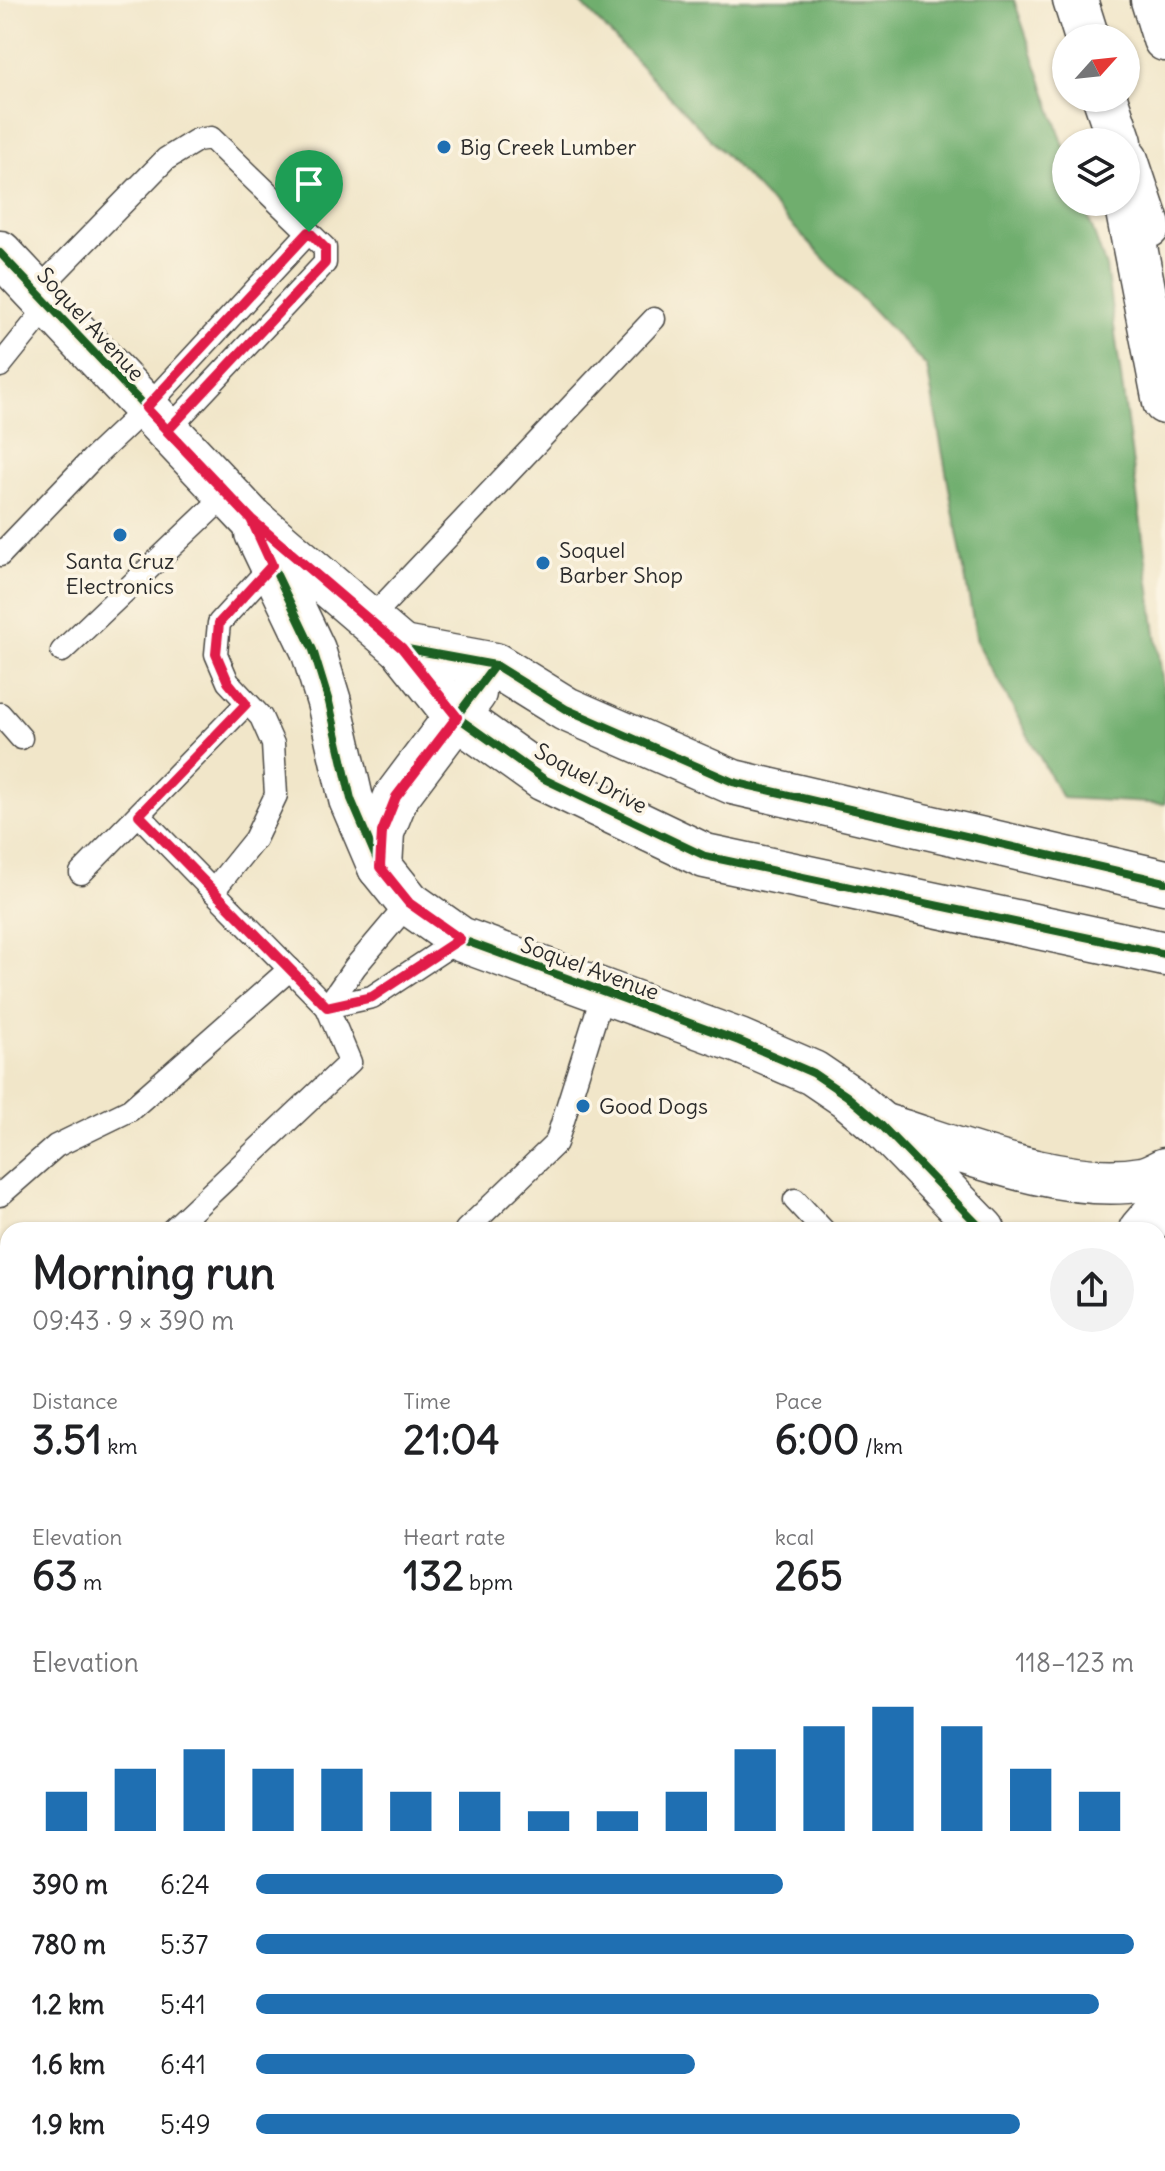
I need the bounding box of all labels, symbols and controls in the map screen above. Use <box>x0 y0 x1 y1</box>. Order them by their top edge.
north arrow <box>1052 24 1140 112</box>
map controls <box>1052 24 1140 216</box>
button: layers <box>1052 128 1140 216</box>
place label: Big Creek Lumber <box>460 133 637 161</box>
marker: Big Creek Lumber <box>435 138 453 156</box>
pin <box>275 150 343 232</box>
icon: arrive <box>287 162 331 206</box>
street label: Soquel Avenue <box>31 261 151 387</box>
marker: Santa Cruz Electronics <box>111 526 129 544</box>
place label: Soquel Barber Shop <box>559 536 683 589</box>
place label: Santa Cruz Electronics <box>65 547 175 600</box>
marker: Soquel Barber Shop <box>534 554 552 572</box>
street label: Soquel Drive <box>530 737 652 819</box>
street label: Soquel Avenue <box>517 930 663 1006</box>
place label: Good Dogs <box>599 1092 708 1120</box>
marker: Good Dogs <box>574 1097 592 1115</box>
text: Morning run <box>32 1246 275 1301</box>
button: share <box>1050 1248 1134 1332</box>
text: 09:43 · 9 × 390 m <box>32 1304 234 1337</box>
text: Distance <box>32 1387 118 1415</box>
text: Time <box>403 1387 451 1415</box>
text: Pace <box>775 1387 822 1415</box>
text: 3.51 <box>32 1415 102 1465</box>
text: 21:04 <box>403 1415 500 1465</box>
text: 6:00 <box>775 1415 859 1465</box>
text: km <box>102 1432 138 1460</box>
text: /km <box>859 1432 903 1460</box>
text: Elevation <box>32 1523 122 1551</box>
text: Heart rate <box>403 1523 505 1551</box>
text: kcal <box>775 1523 814 1551</box>
text: 63 <box>32 1551 78 1601</box>
text: 132 <box>403 1551 464 1601</box>
text: 265 <box>775 1551 843 1601</box>
text: m <box>78 1568 102 1596</box>
text: bpm <box>464 1568 513 1596</box>
text: Elevation <box>32 1646 139 1679</box>
text: 118–123 m <box>1015 1646 1134 1679</box>
text: 390 m <box>32 1868 108 1901</box>
text: 6:24 <box>160 1868 210 1901</box>
text: 780 m <box>32 1928 106 1961</box>
text: 5:37 <box>160 1928 208 1961</box>
text: 1.2 km <box>32 1988 104 2021</box>
text: 5:41 <box>160 1988 206 2021</box>
text: 1.6 km <box>32 2048 105 2081</box>
text: 6:41 <box>160 2048 206 2081</box>
text: 1.9 km <box>32 2108 105 2141</box>
text: 5:49 <box>160 2108 211 2141</box>

